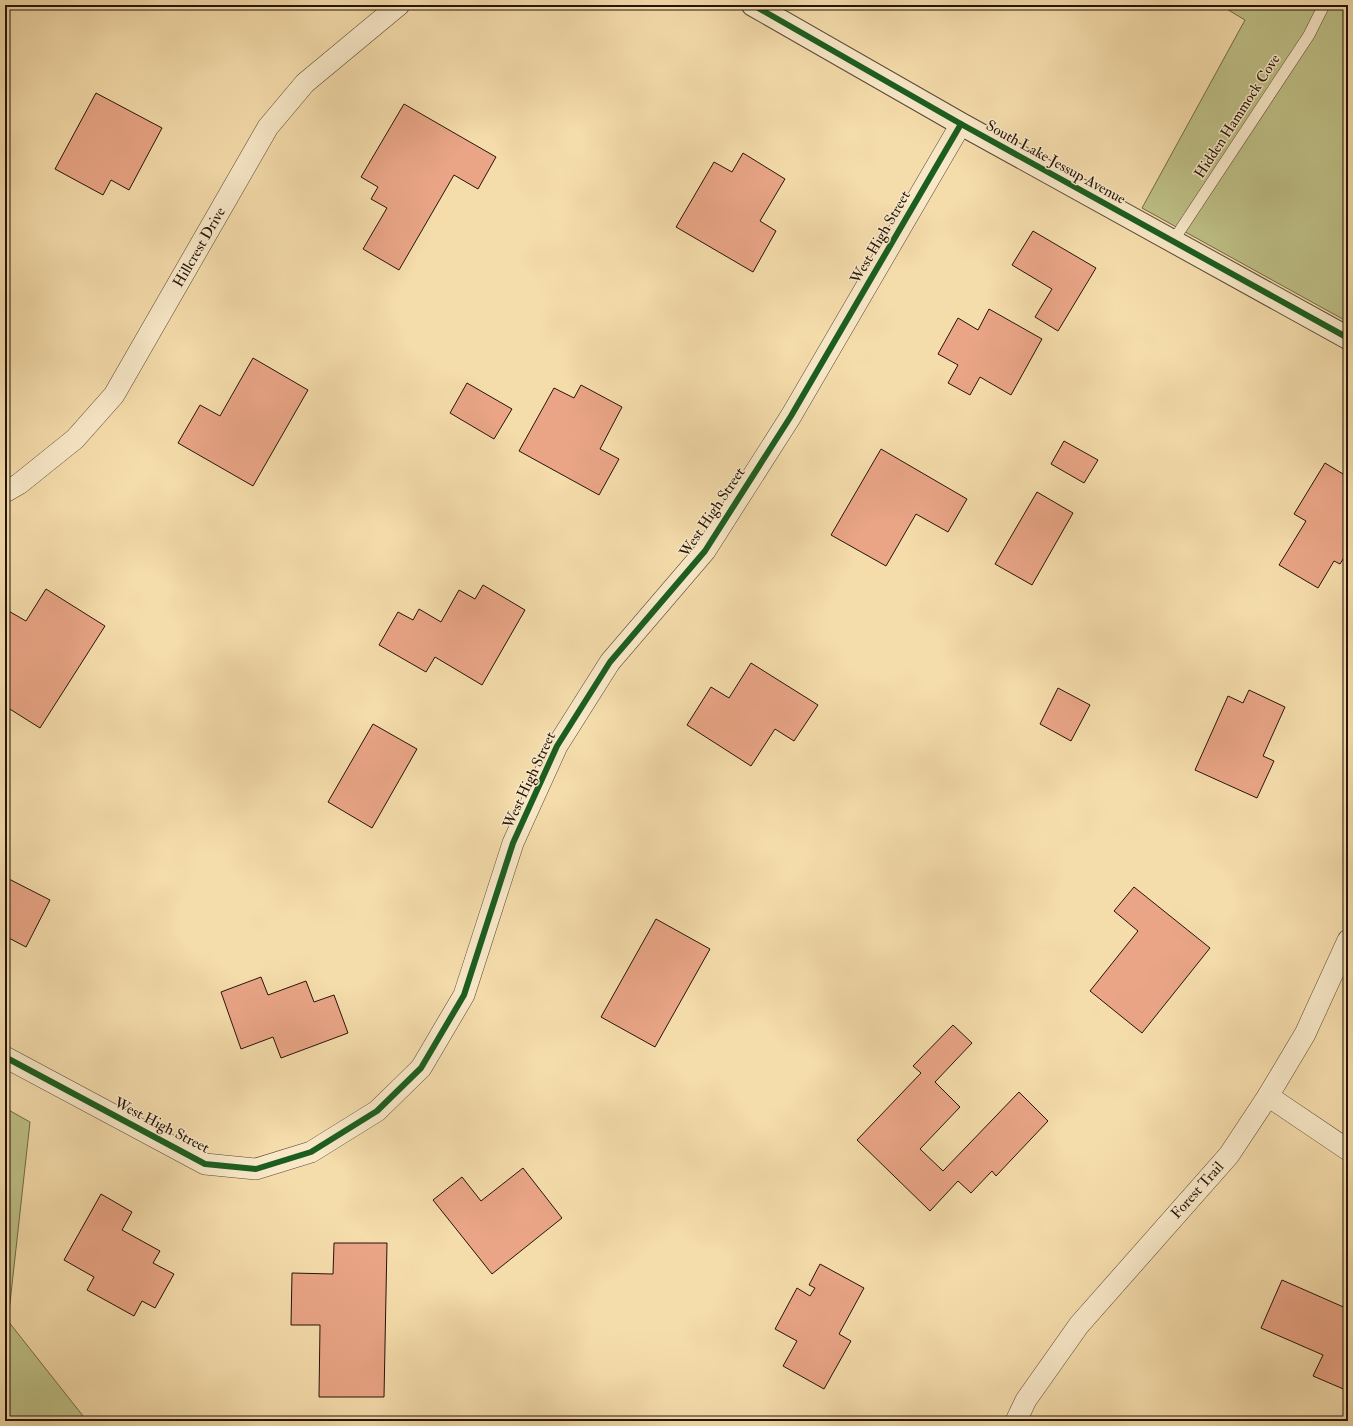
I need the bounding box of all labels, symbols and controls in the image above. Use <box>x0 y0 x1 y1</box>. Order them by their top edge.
street label: Hidden Hammock Cove <box>1190 51 1285 182</box>
street label: South Lake Jessup Avenue <box>982 116 1129 210</box>
street label: West High Street <box>846 187 915 288</box>
street label: Hillcrest Drive <box>169 204 230 291</box>
street label: West High Street <box>675 464 749 562</box>
street label: West High Street <box>498 729 560 832</box>
street label: West High Street <box>110 1093 213 1158</box>
street label: Forest Trail <box>1167 1158 1228 1223</box>

